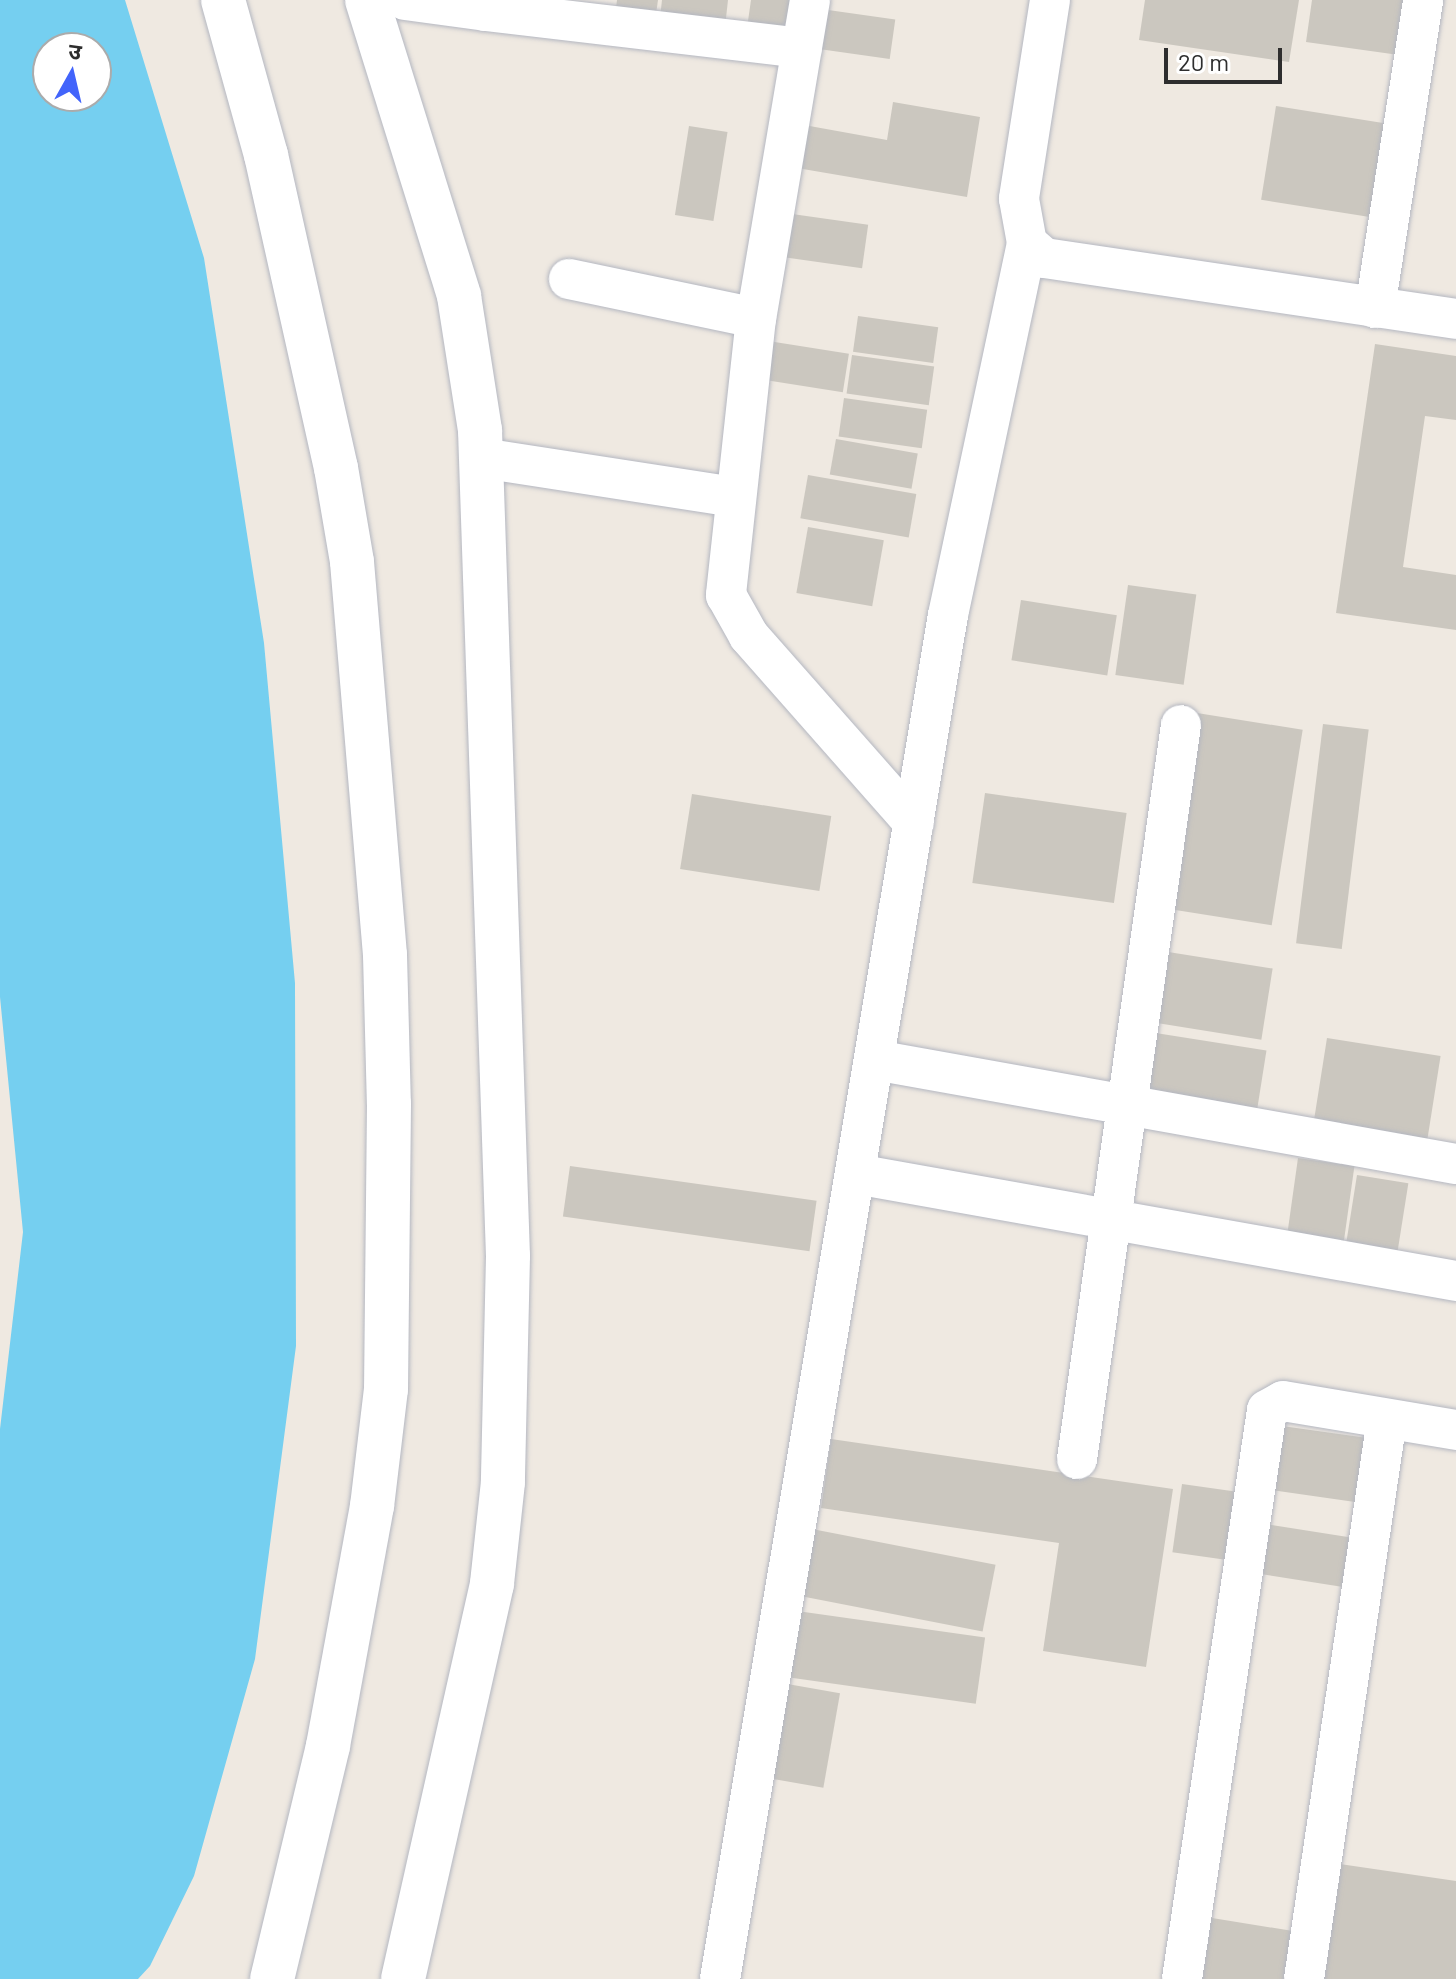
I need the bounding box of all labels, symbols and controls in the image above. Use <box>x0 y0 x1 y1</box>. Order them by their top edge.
north arrow <box>32 32 112 112</box>
scale bar <box>1168 32 1286 82</box>
text: उ <box>67 36 83 64</box>
text: 20 m <box>1178 47 1229 76</box>

